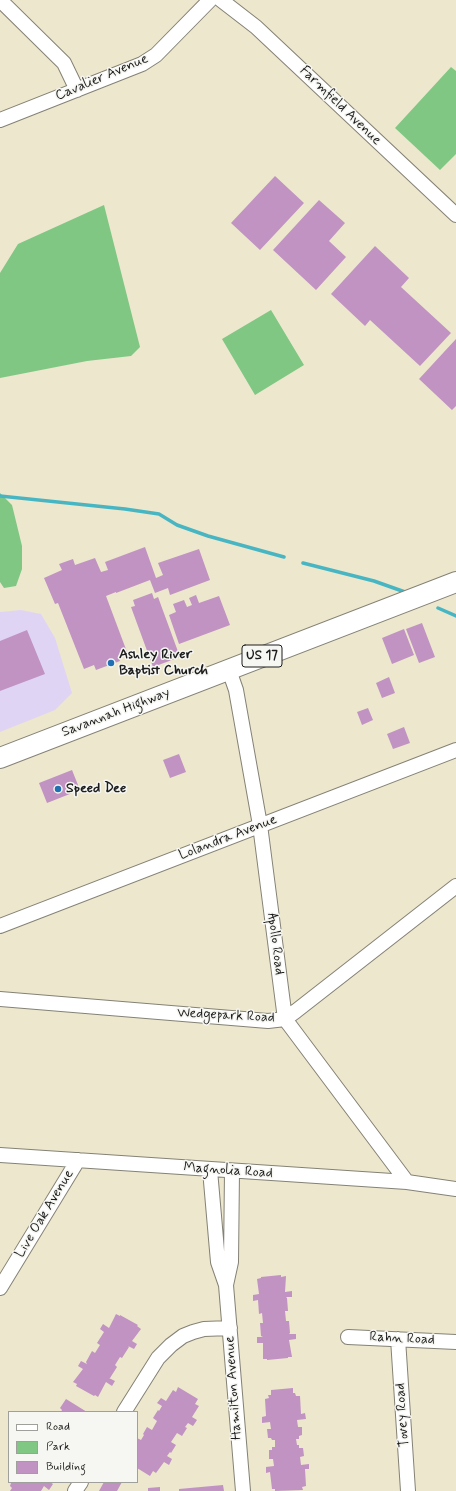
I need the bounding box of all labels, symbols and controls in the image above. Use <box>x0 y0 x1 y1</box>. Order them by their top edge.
street label: Cavalier Avenue <box>53 51 151 105</box>
street label: Farmfield Avenue <box>296 63 384 149</box>
road number: US 17 <box>242 645 282 667</box>
place label: Ashley River Baptist Church <box>119 647 208 680</box>
marker: Ashley River Baptist Church <box>106 658 116 668</box>
street label: Savannah Highway <box>60 685 172 741</box>
place label: Speed Dee <box>66 781 126 797</box>
marker: Speed Dee <box>53 784 63 794</box>
street label: Lolandra Avenue <box>177 812 279 864</box>
street label: Apollo Road <box>263 912 287 976</box>
street label: Wedgepark Road <box>177 1005 275 1027</box>
street label: Magnolia Road <box>183 1160 273 1182</box>
street label: Live Oak Avenue <box>12 1167 78 1261</box>
street label: Rahn Road <box>369 1329 435 1349</box>
street label: Hamilton Avenue <box>222 1335 246 1441</box>
street label: Tovey Road <box>392 1382 414 1448</box>
legend <box>8 1411 138 1483</box>
text: Road <box>46 1419 70 1435</box>
text: Park <box>46 1439 70 1455</box>
text: Building <box>46 1459 86 1475</box>

